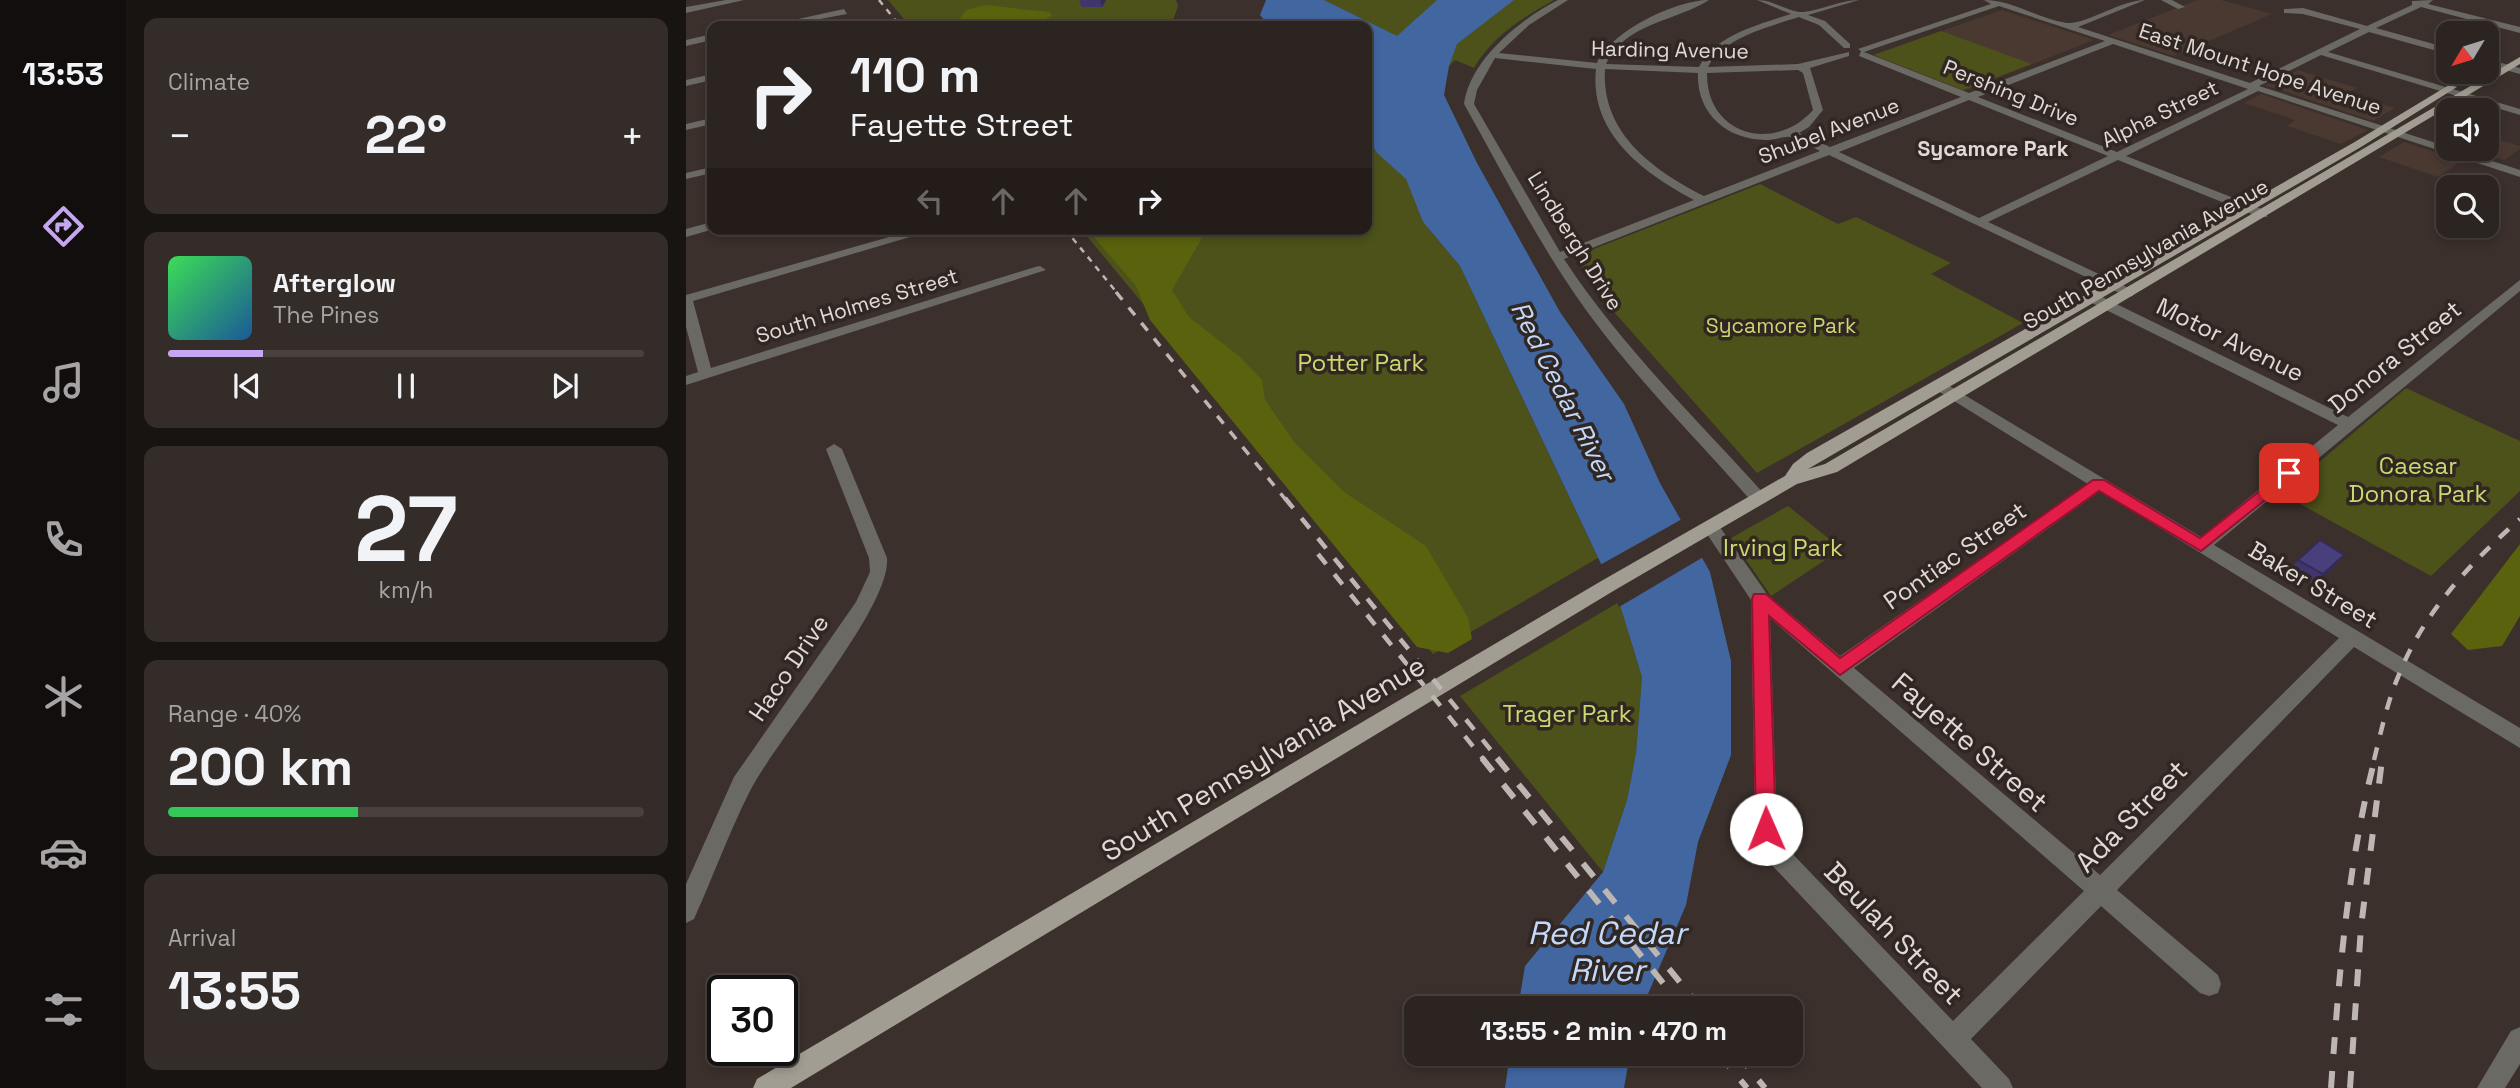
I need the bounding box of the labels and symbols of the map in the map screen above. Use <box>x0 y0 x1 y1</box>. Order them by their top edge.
street label: East Mount Hope Avenue <box>2136 17 2385 121</box>
north arrow <box>2436 21 2499 84</box>
street label: Harding Avenue <box>1591 35 1749 64</box>
street label: Pershing Drive <box>1940 53 2083 132</box>
street label: Alpha Street <box>2097 74 2223 153</box>
street label: Shubel Avenue <box>1755 91 1903 170</box>
district label: Sycamore Park <box>1917 135 2069 162</box>
street label: Lindbergh Drive <box>1522 166 1629 315</box>
street label: South Pennsylvania Avenue <box>2018 172 2273 335</box>
street label: South Holmes Street <box>753 262 961 349</box>
street label: Motor Avenue <box>2151 290 2309 389</box>
street label: Donora Street <box>2322 294 2467 420</box>
water label: Red Cedar River <box>1503 296 1624 489</box>
park label: Sycamore Park <box>1706 312 1856 339</box>
park label: Potter Park <box>1298 347 1425 378</box>
pin <box>2259 443 2319 503</box>
park label: Caesar Donora Park <box>2349 450 2487 509</box>
street label: Pontiac Street <box>1877 495 2032 616</box>
park label: Irving Park <box>1723 532 1843 563</box>
street label: Baker Street <box>2243 534 2383 635</box>
street label: Haco Drive <box>742 608 836 727</box>
street label: South Pennsylvania Avenue <box>1095 647 1431 869</box>
street label: Fayette Street <box>1884 664 2056 820</box>
park label: Trager Park <box>1502 698 1632 729</box>
street label: Ada Street <box>2067 752 2195 880</box>
position arrow <box>1729 792 1803 866</box>
street label: Beulah Street <box>1817 854 1971 1012</box>
water label: Red Cedar River <box>1528 913 1689 990</box>
speed limit sign: 30 <box>707 975 798 1066</box>

